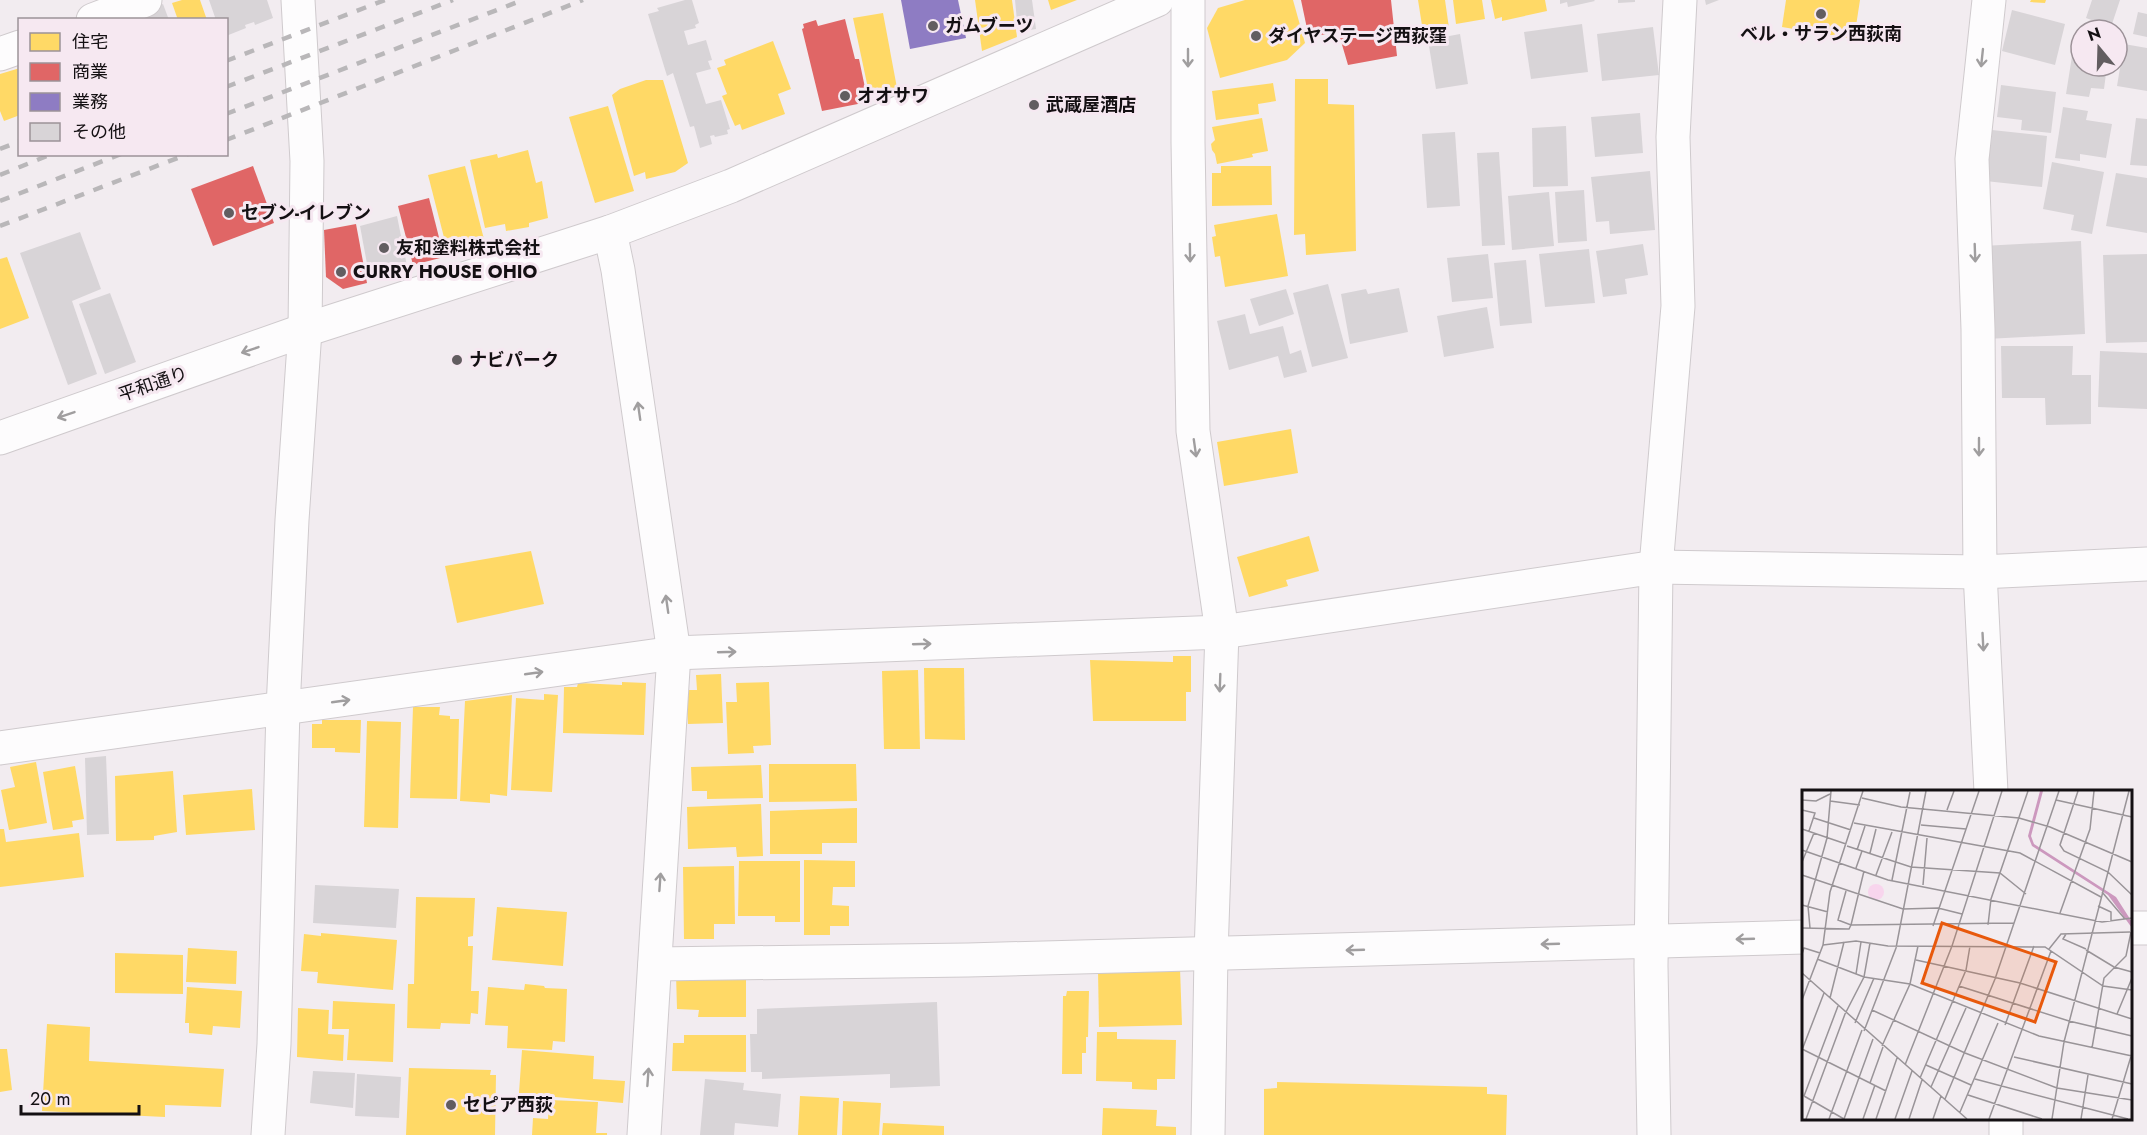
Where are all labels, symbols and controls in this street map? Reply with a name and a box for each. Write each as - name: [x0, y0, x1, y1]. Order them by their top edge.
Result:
- marker: ベル・サラン西荻南: [1814, 7, 1828, 21]
- place label: ガムブーツ: [945, 13, 1034, 39]
- legend: [18, 18, 228, 156]
- north arrow: [2069, 18, 2129, 78]
- marker: ガムブーツ: [926, 19, 940, 33]
- place label: ベル・サラン西荻南: [1740, 21, 1902, 47]
- text: N: [2085, 21, 2104, 47]
- place label: ダイヤステージ西荻窪: [1268, 23, 1447, 49]
- text: 住宅: [72, 29, 108, 55]
- marker: ダイヤステージ西荻窪: [1249, 29, 1263, 43]
- one-way arrow: [1182, 48, 1194, 68]
- one-way arrow: [1977, 48, 1988, 68]
- text: 商業: [72, 59, 108, 85]
- place label: オオサワ: [857, 83, 929, 109]
- text: 業務: [72, 89, 108, 115]
- marker: オオサワ: [838, 89, 852, 103]
- place label: 武蔵屋酒店: [1046, 92, 1136, 118]
- marker: 武蔵屋酒店: [1027, 98, 1041, 112]
- text: その他: [72, 119, 126, 145]
- place label: セブン-イレブン: [241, 200, 371, 226]
- marker: セブン-イレブン: [222, 206, 236, 220]
- place label: 友和塗料株式会社: [396, 235, 540, 261]
- marker: 友和塗料株式会社: [377, 241, 391, 255]
- one-way arrow: [1969, 242, 1981, 262]
- one-way arrow: [1184, 243, 1195, 263]
- place label: CURRY HOUSE OHIO: [353, 259, 538, 285]
- marker: CURRY HOUSE OHIO: [334, 265, 348, 279]
- one-way arrow: [241, 345, 260, 356]
- place label: ナビパーク: [469, 347, 559, 373]
- marker: ナビパーク: [450, 353, 464, 367]
- street label: 平和通り: [115, 360, 191, 408]
- one-way arrow: [633, 402, 644, 421]
- one-way arrow: [57, 410, 76, 421]
- one-way arrow: [1973, 437, 1984, 457]
- one-way arrow: [1190, 438, 1201, 458]
- one-way arrow: [662, 595, 673, 614]
- one-way arrow: [1978, 632, 1989, 652]
- one-way arrow: [912, 639, 932, 650]
- one-way arrow: [717, 646, 737, 657]
- one-way arrow: [524, 668, 543, 679]
- one-way arrow: [1215, 673, 1226, 693]
- one-way arrow: [330, 696, 350, 707]
- inset map: [1802, 790, 2132, 1120]
- one-way arrow: [655, 873, 666, 892]
- one-way arrow: [1736, 933, 1756, 945]
- one-way arrow: [1541, 939, 1561, 950]
- one-way arrow: [1346, 944, 1366, 956]
- one-way arrow: [643, 1067, 654, 1087]
- scale bar: [21, 1078, 140, 1116]
- text: 20 m: [30, 1086, 70, 1112]
- place label: セピア西荻: [463, 1092, 553, 1118]
- marker: セピア西荻: [444, 1098, 458, 1112]

